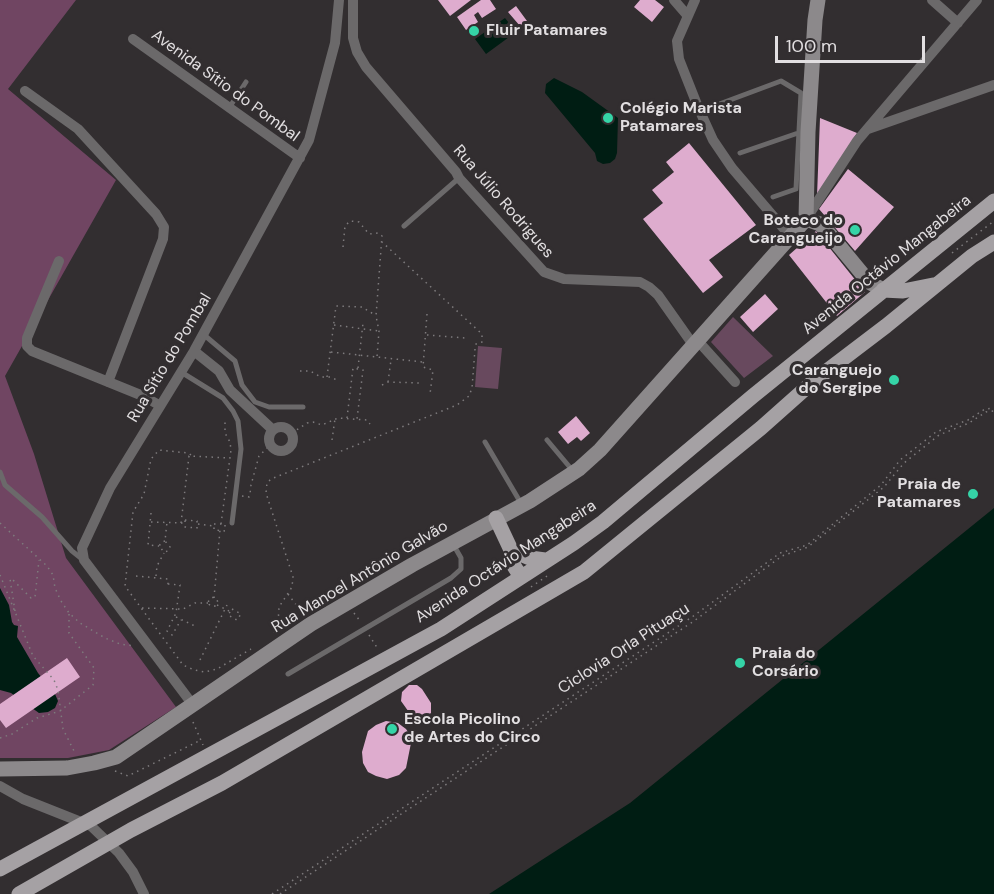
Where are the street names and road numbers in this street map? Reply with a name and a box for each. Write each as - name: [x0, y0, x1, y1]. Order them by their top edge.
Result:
- street label: Avenida Sítio do Pombal: [147, 26, 303, 146]
- street label: Rua Júlio Rodrigues: [449, 142, 557, 262]
- street label: Avenida Octávio Mangabeira: [799, 191, 975, 339]
- street label: Rua Sítio do Pombal: [124, 290, 216, 426]
- street label: Avenida Octávio Mangabeira: [412, 496, 600, 628]
- street label: Rua Manoel Antônio Galvão: [268, 517, 452, 637]
- street label: Ciclovia Orla Pituaçu: [555, 599, 693, 699]

